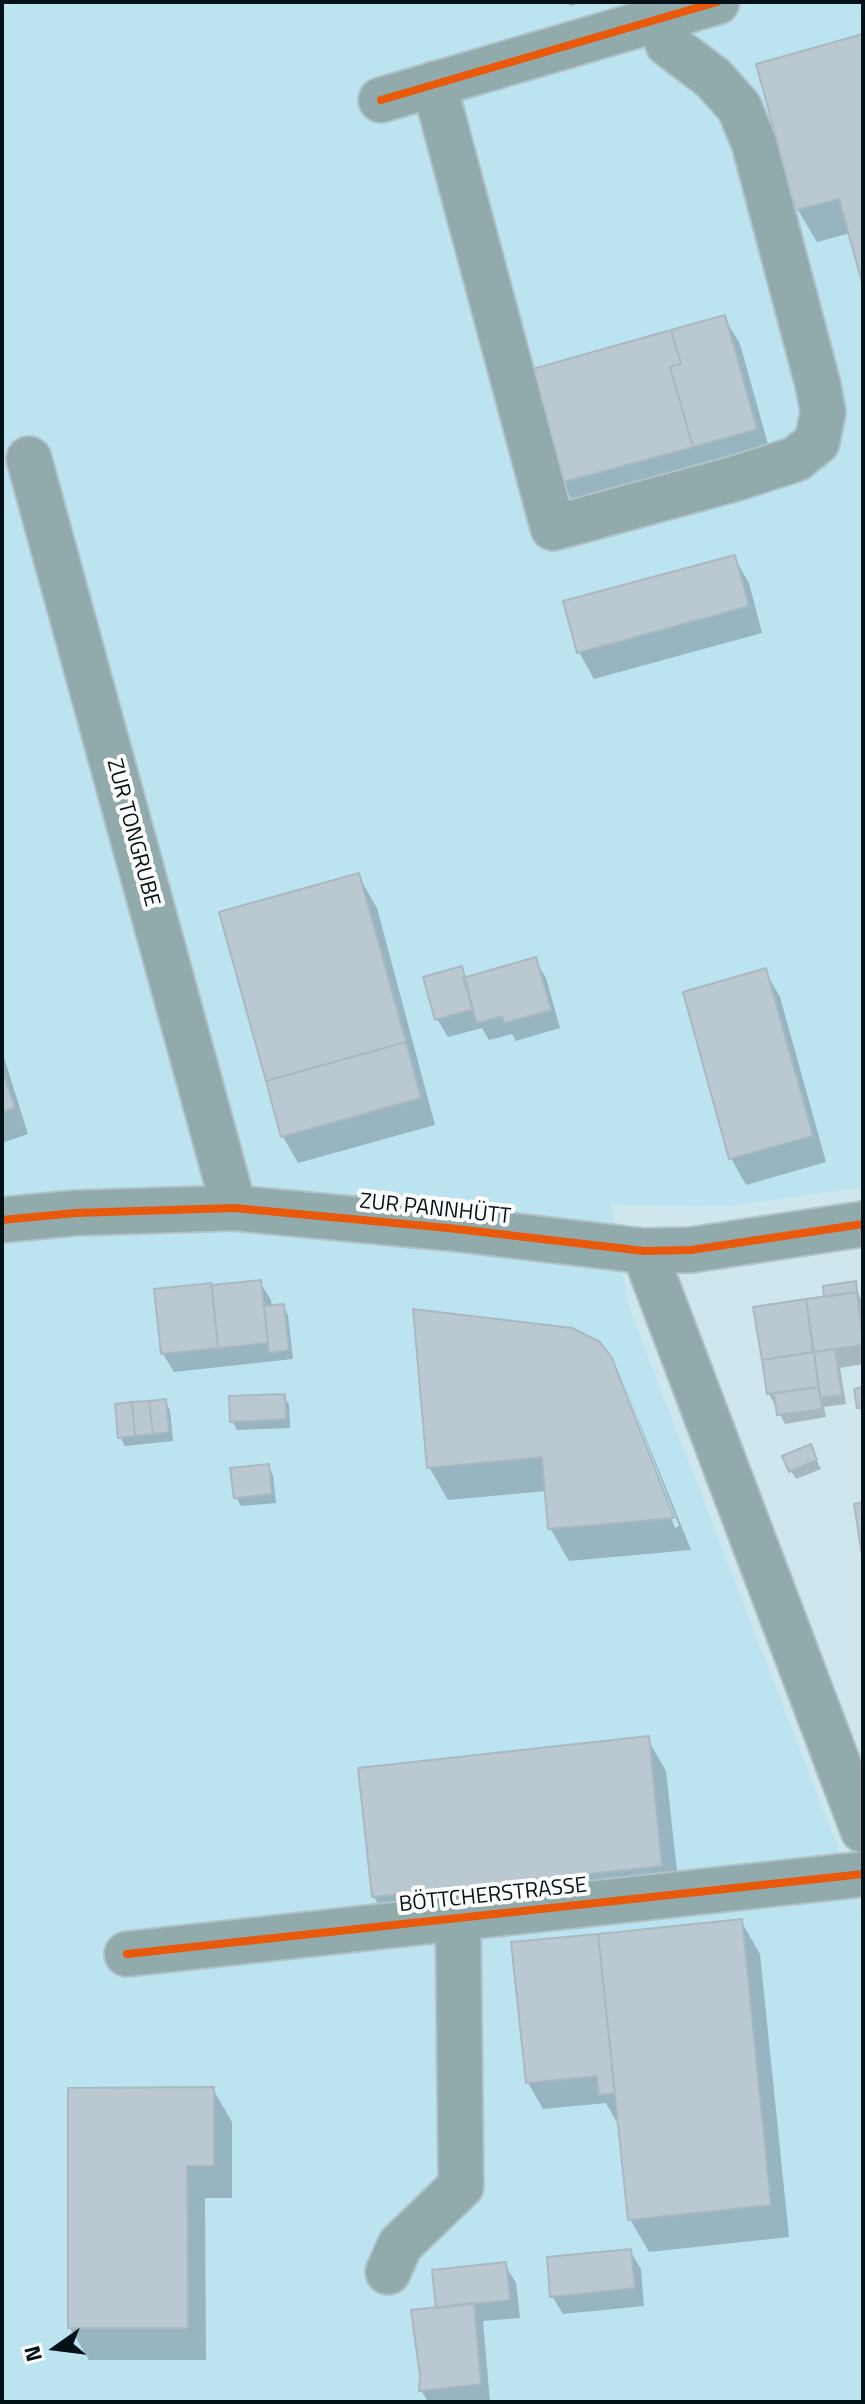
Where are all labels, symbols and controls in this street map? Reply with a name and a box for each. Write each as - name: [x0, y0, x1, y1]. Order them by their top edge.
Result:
- street label: ZUR TONGRUBE: [100, 756, 164, 910]
- street label: ZUR PANNHÜTT: [358, 1189, 512, 1231]
- street label: BÖTTCHERSTRASSE: [398, 1873, 588, 1919]
- north arrow: [16, 2308, 96, 2388]
- text: N: [14, 2342, 51, 2365]

